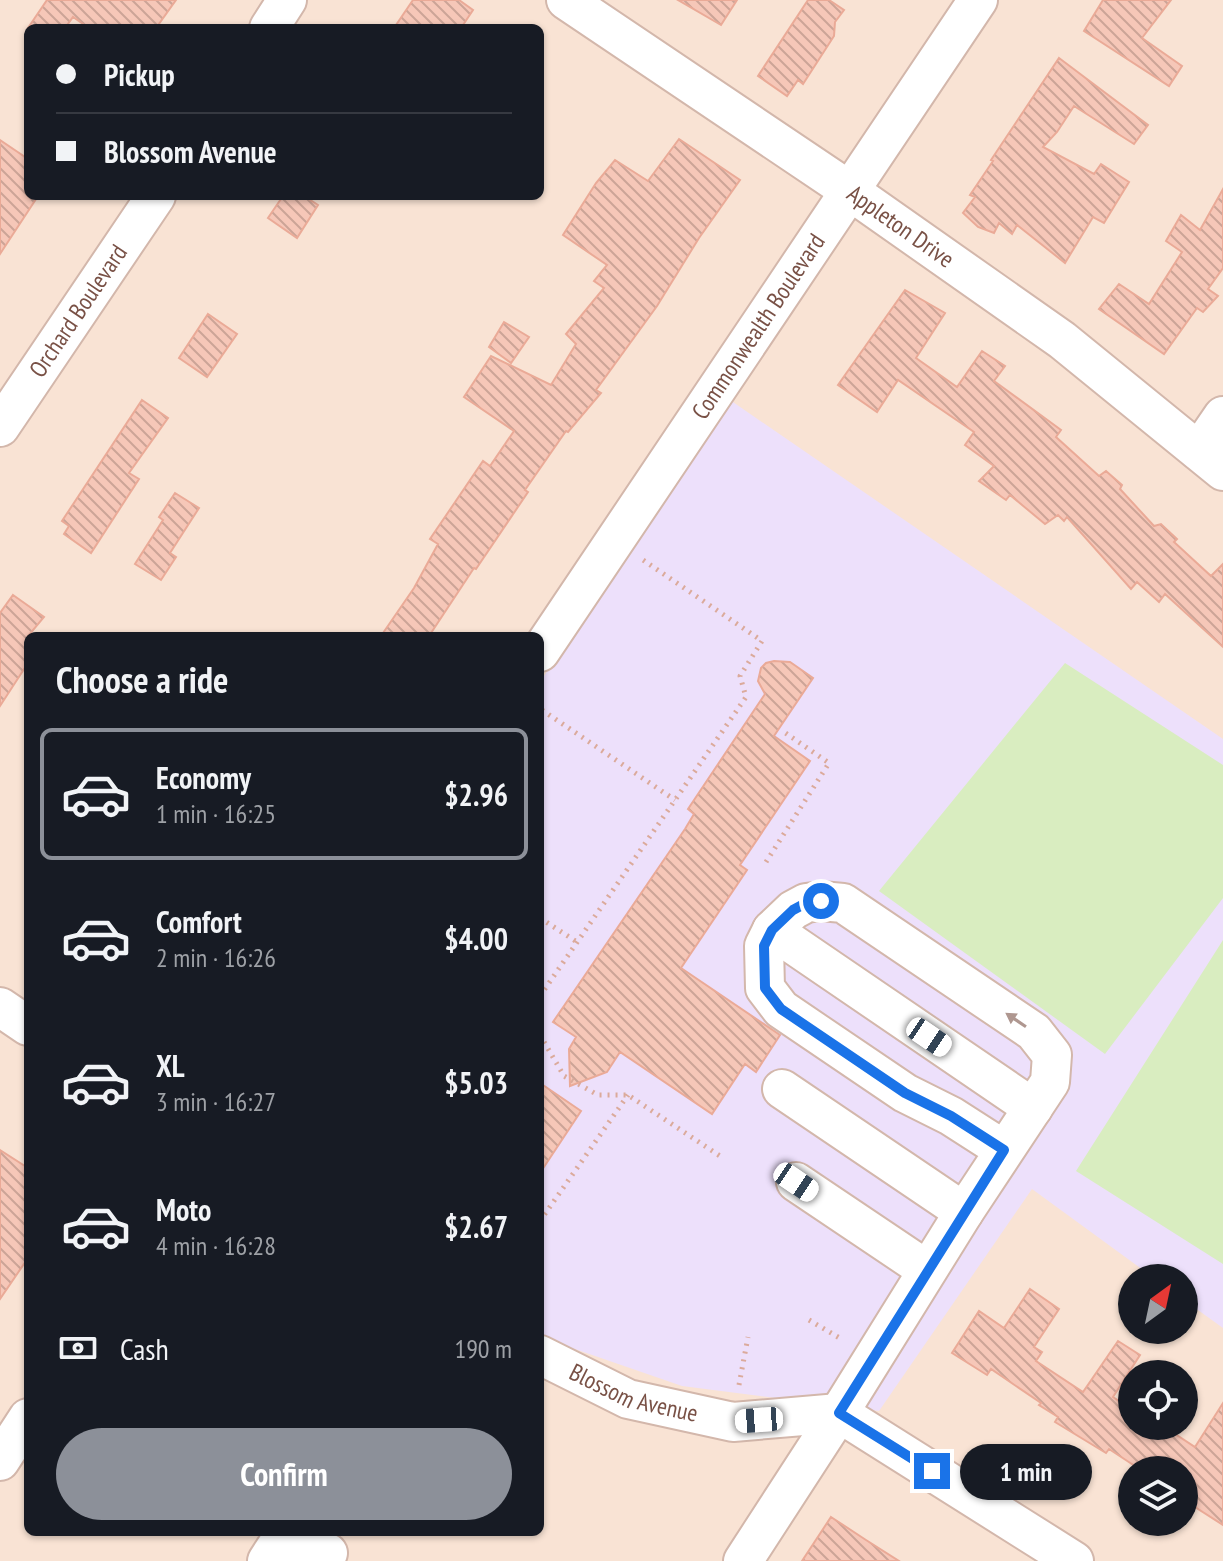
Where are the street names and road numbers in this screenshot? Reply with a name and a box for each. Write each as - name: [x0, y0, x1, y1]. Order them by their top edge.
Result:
- street label: Appleton Drive: [841, 178, 960, 274]
- street label: Commonwealth Boulevard: [685, 227, 832, 425]
- street label: Orchard Boulevard: [22, 238, 134, 383]
- street label: Blossom Avenue: [564, 1356, 701, 1429]

